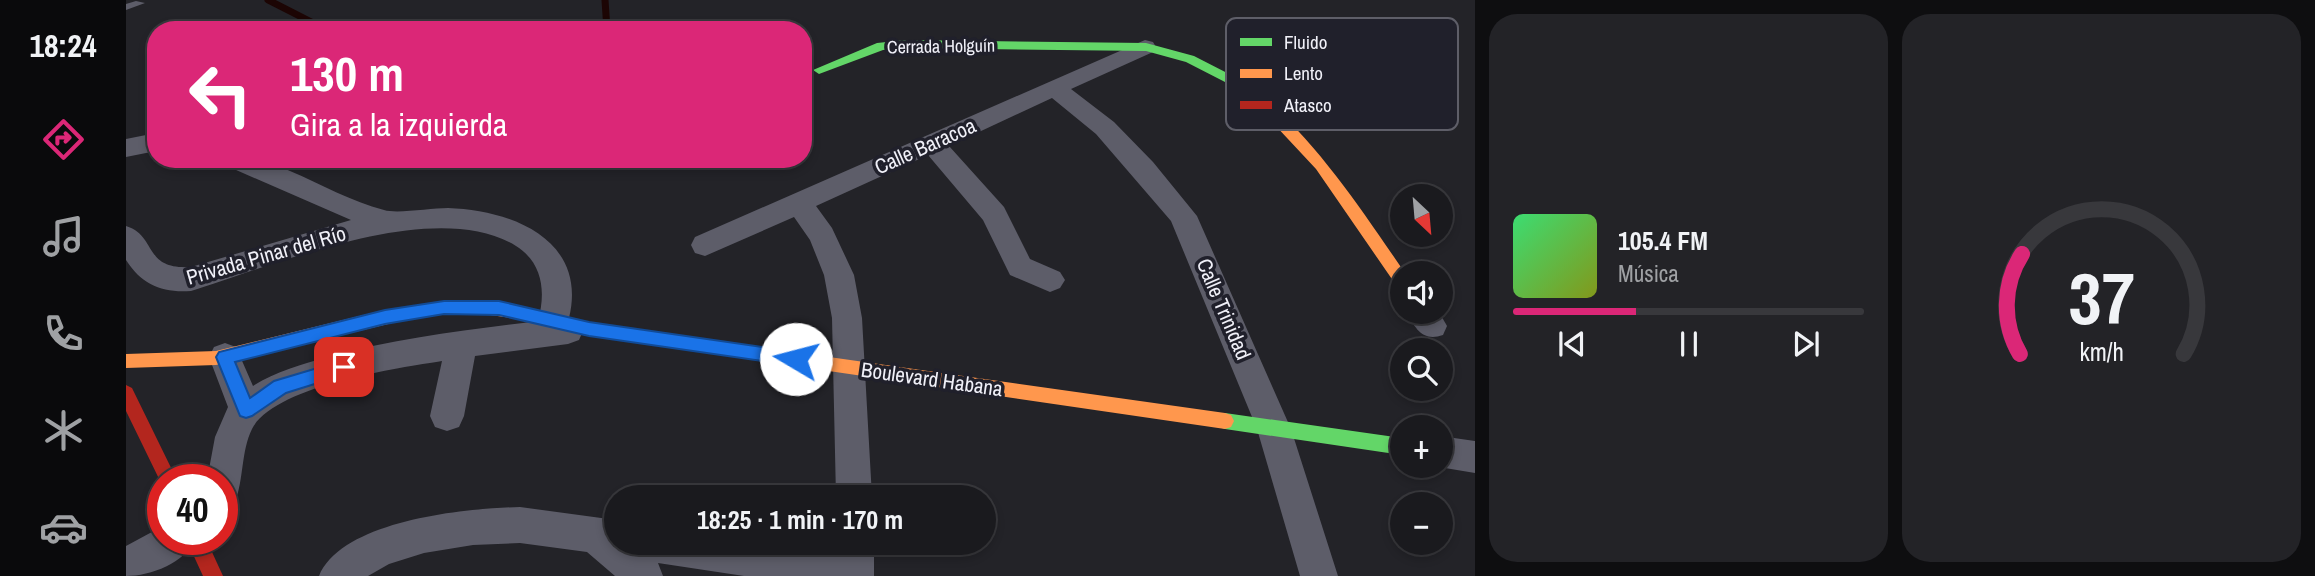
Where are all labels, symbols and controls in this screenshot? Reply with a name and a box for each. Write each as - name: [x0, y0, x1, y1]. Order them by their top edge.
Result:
- legend: [1226, 18, 1458, 130]
- text: 18:24: [29, 24, 97, 67]
- text: Fluido: [1284, 29, 1327, 55]
- street label: Cerrada Holguín: [887, 33, 995, 59]
- text: 130 m: [290, 40, 404, 106]
- icon: left: [175, 49, 266, 140]
- text: Lento: [1284, 60, 1323, 86]
- text: Atasco: [1283, 92, 1332, 118]
- text: Gira a la izquierda: [290, 103, 507, 146]
- street label: Calle Baracoa: [870, 111, 981, 181]
- icon: directions: [39, 115, 88, 164]
- north arrow: [1390, 184, 1452, 247]
- map controls: [1390, 184, 1453, 555]
- icon: music: [39, 212, 88, 261]
- street label: Privada Pinar del Río: [183, 218, 349, 292]
- text: 105.4 FM: [1618, 223, 1708, 258]
- text: 37: [2068, 249, 2135, 347]
- street label: Calle Trinidad: [1190, 254, 1258, 364]
- text: Música: [1618, 258, 1679, 289]
- button: sound: [1390, 261, 1453, 324]
- icon: phone: [39, 309, 88, 358]
- position arrow: [759, 322, 833, 396]
- icon: previous: [1553, 325, 1591, 363]
- icon: pause: [1670, 325, 1708, 363]
- icon: next: [1787, 325, 1825, 363]
- text: km/h: [2079, 335, 2124, 369]
- pin: [314, 337, 374, 397]
- button: search: [1390, 338, 1453, 401]
- icon: arrive: [325, 348, 363, 386]
- street label: Boulevard Habana: [859, 355, 1005, 403]
- icon: climate: [39, 406, 88, 455]
- button: +: [1390, 415, 1453, 478]
- speed limit sign: 40: [147, 464, 238, 555]
- button: −: [1390, 492, 1453, 555]
- text: 18:25 · 1 min · 170 m: [697, 502, 903, 537]
- icon: car: [39, 503, 88, 552]

